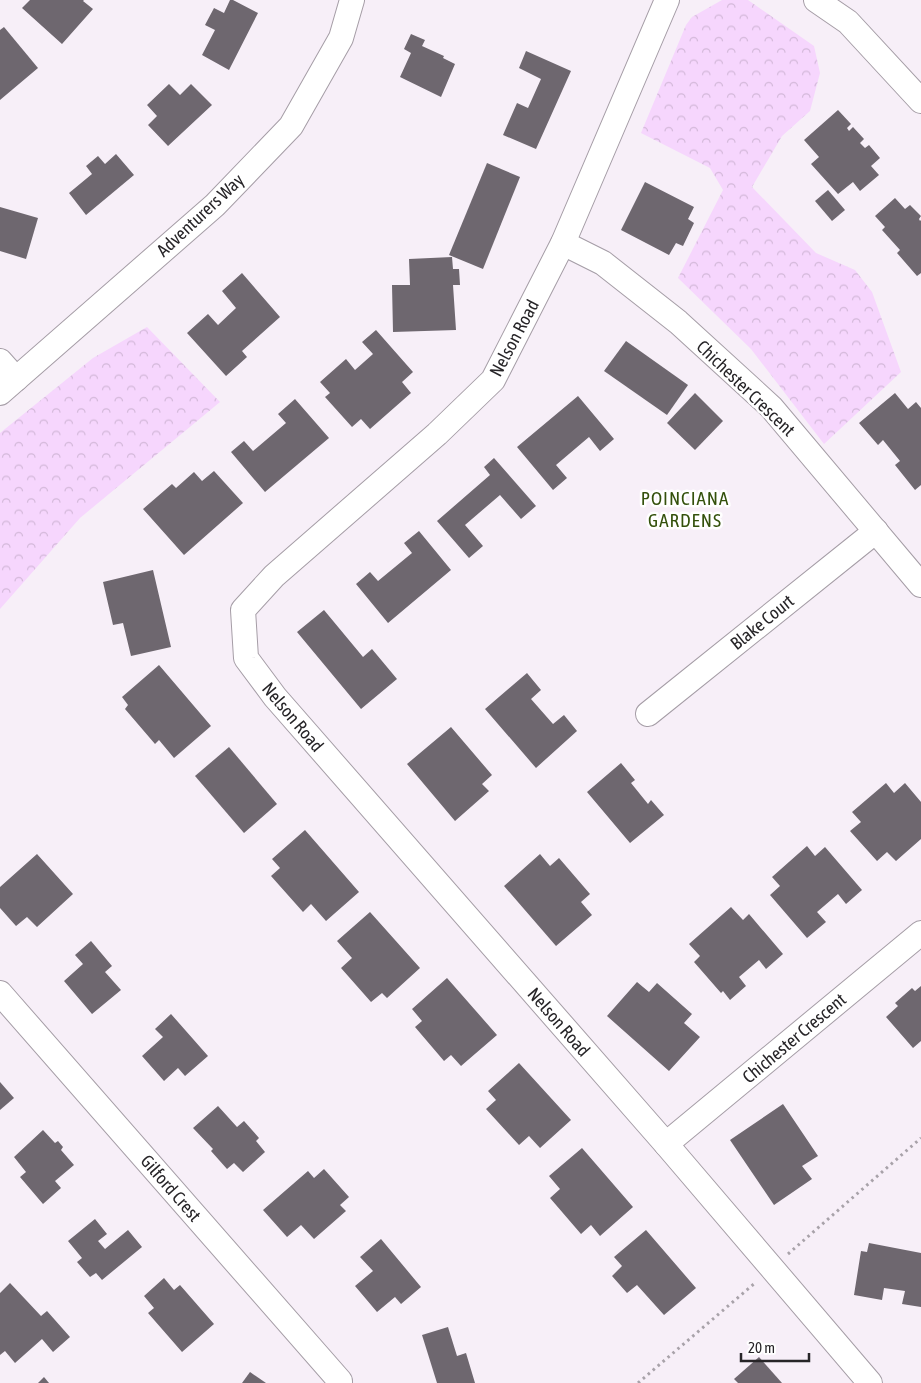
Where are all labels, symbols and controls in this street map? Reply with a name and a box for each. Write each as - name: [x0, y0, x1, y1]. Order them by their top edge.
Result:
- street label: Adventurers Way: [152, 169, 248, 261]
- street label: Nelson Road: [485, 296, 543, 380]
- street label: Chichester Crescent: [692, 336, 800, 440]
- district label: POINCIANA GARDENS: [641, 487, 729, 531]
- street label: Blake Court: [726, 590, 798, 654]
- street label: Nelson Road: [258, 678, 328, 756]
- street label: Nelson Road: [524, 983, 594, 1061]
- street label: Chichester Crescent: [738, 989, 850, 1087]
- street label: Gilford Crest: [136, 1150, 206, 1226]
- scale bar: [741, 1330, 808, 1362]
- text: 20 m: [748, 1339, 775, 1356]

